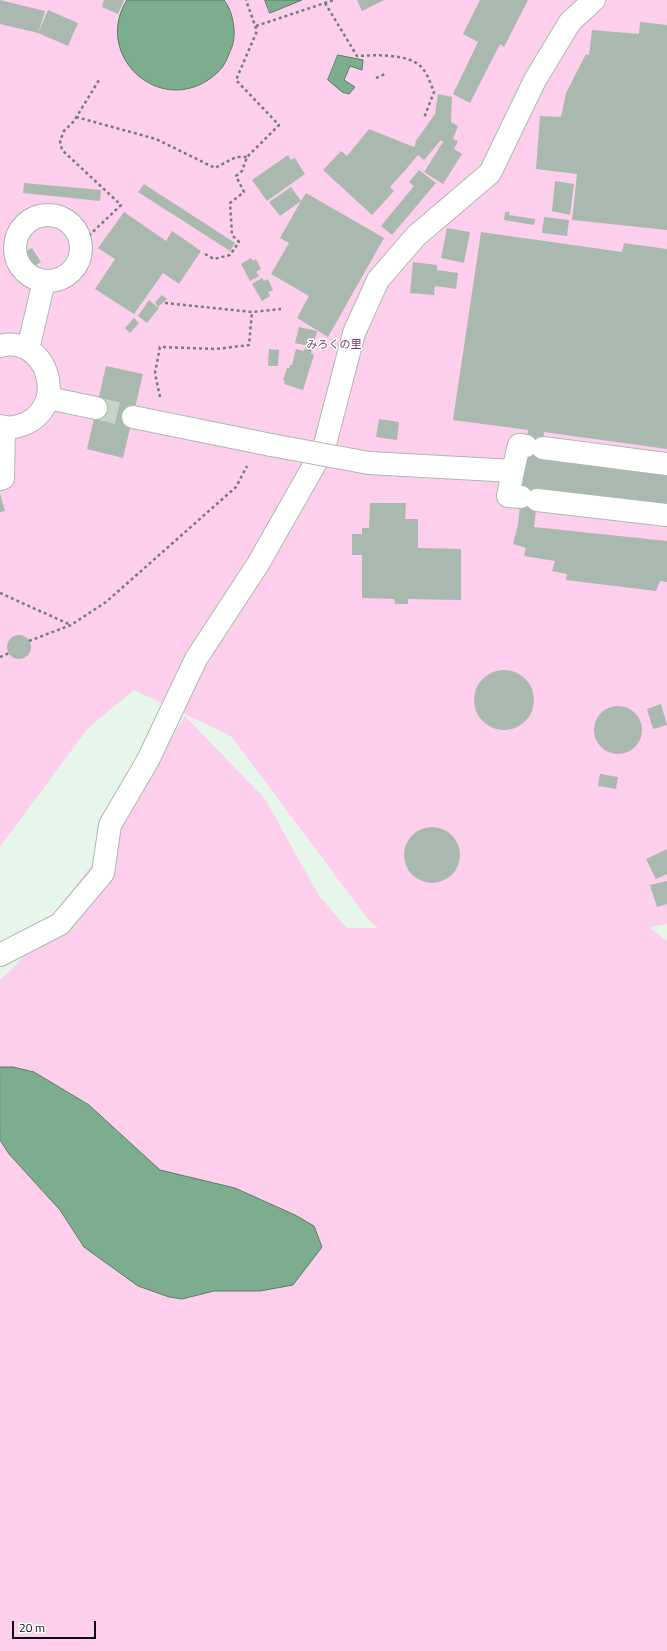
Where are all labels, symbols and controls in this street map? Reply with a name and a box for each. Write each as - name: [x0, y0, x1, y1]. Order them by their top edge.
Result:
- park label: みろくの里: [307, 338, 361, 352]
- scale bar: [14, 1613, 98, 1639]
- text: 20 m: [19, 1618, 45, 1637]

